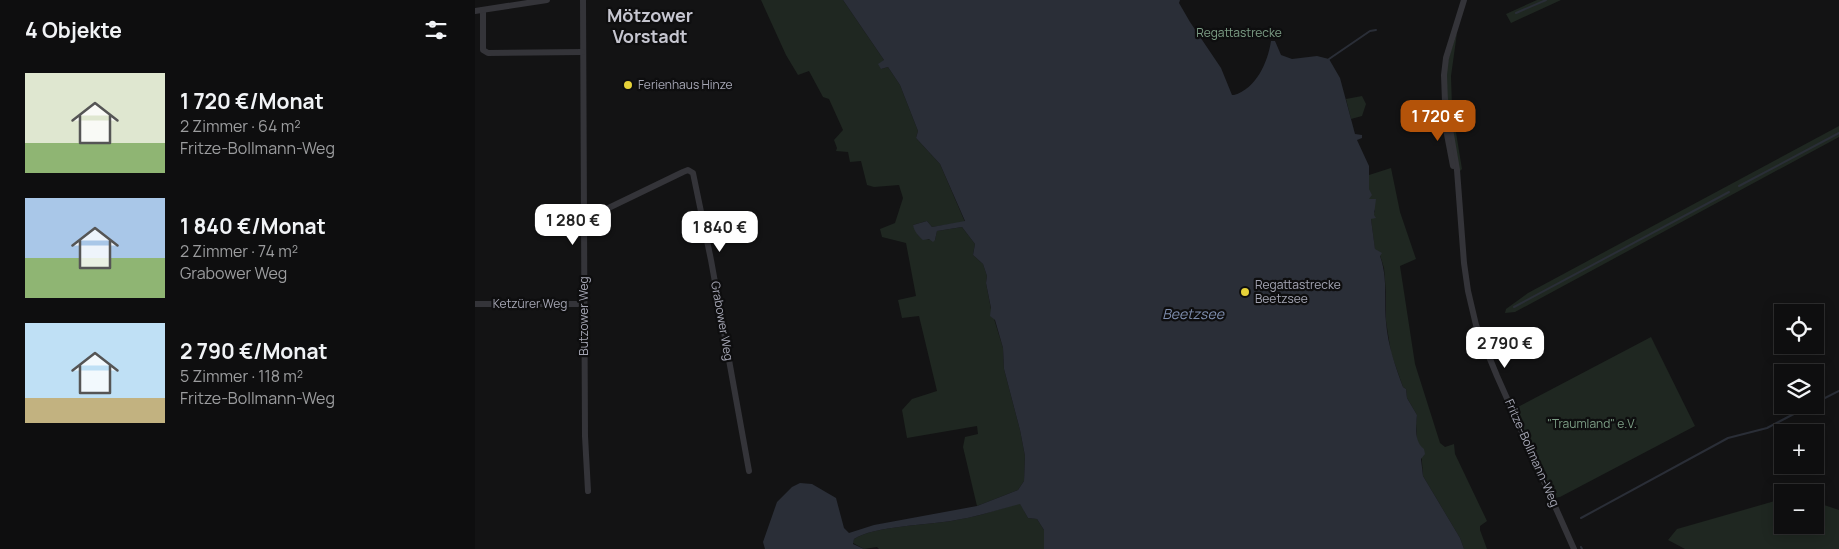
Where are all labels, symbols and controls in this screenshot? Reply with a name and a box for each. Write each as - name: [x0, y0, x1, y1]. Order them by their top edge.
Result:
- district label: Mötzower Vorstadt: [607, 3, 693, 48]
- text: 4 Objekte: [25, 16, 122, 44]
- icon: filters: [422, 16, 450, 44]
- park label: Regattastrecke: [1196, 24, 1282, 41]
- place label: Ferienhaus Hinze: [638, 76, 733, 93]
- marker: Ferienhaus Hinze: [622, 79, 634, 91]
- text: 1 720 €/Monat: [180, 87, 324, 115]
- icon: home: [65, 93, 125, 153]
- pin: 1 720 €: [1392, 100, 1484, 142]
- text: 1 720 €: [1412, 105, 1464, 127]
- text: 2 Zimmer · 64 m²: [180, 115, 301, 137]
- text: Fritze-Bollmann-Weg: [180, 137, 335, 159]
- pin: 1 280 €: [527, 204, 619, 246]
- text: 1 280 €: [546, 209, 600, 231]
- pin: 1 840 €: [674, 210, 766, 253]
- text: 1 840 €/Monat: [180, 212, 326, 240]
- text: 1 840 €: [693, 216, 747, 238]
- icon: home: [65, 218, 125, 278]
- text: 2 Zimmer · 74 m²: [180, 240, 298, 262]
- text: Grabower Weg: [180, 262, 287, 284]
- street label: Butzower Weg: [575, 276, 592, 356]
- place label: Regattastrecke Beetzsee: [1255, 276, 1341, 307]
- street label: Grabower Weg: [707, 280, 738, 362]
- marker: Regattastrecke Beetzsee: [1239, 286, 1251, 298]
- street label: Ketzürer Weg: [493, 295, 567, 312]
- water label: Beetzsee: [1162, 304, 1225, 323]
- map controls: [1774, 304, 1824, 534]
- button: locate: [1774, 304, 1824, 354]
- pin: 2 790 €: [1459, 326, 1551, 369]
- text: 2 790 €: [1477, 332, 1533, 354]
- text: 2 790 €/Monat: [180, 337, 328, 365]
- icon: home: [65, 343, 125, 403]
- button: layers: [1774, 364, 1824, 414]
- text: 5 Zimmer · 118 m²: [180, 365, 303, 387]
- text: Fritze-Bollmann-Weg: [180, 387, 335, 409]
- street label: Fritze-Bollmann-Weg: [1501, 396, 1564, 509]
- park label: "Traumland" e.V.: [1547, 415, 1637, 432]
- button: +: [1774, 424, 1824, 474]
- button: −: [1774, 484, 1824, 534]

